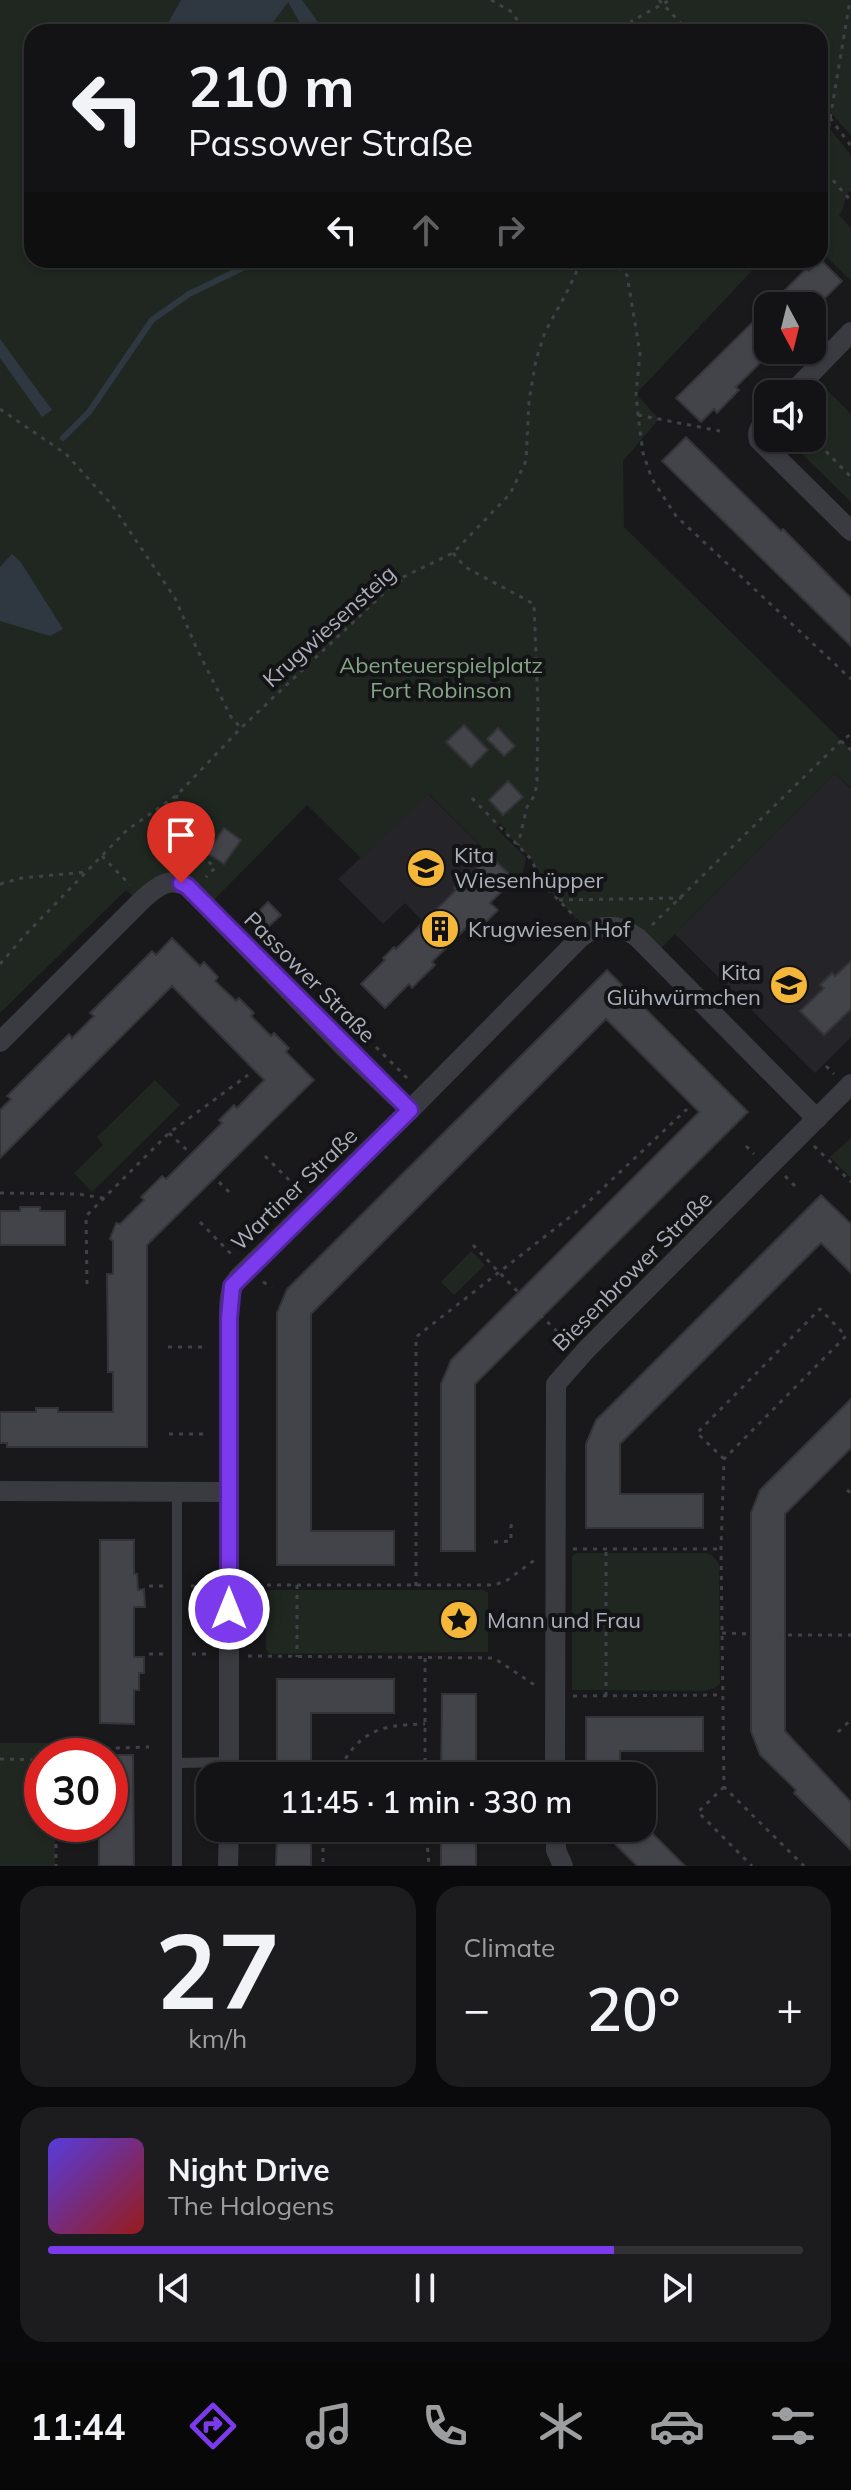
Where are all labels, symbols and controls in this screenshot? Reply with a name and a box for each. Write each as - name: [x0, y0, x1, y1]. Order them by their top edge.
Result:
- text: 210 m: [188, 51, 355, 121]
- icon: left: [56, 56, 160, 160]
- text: Passower Straße: [188, 120, 473, 165]
- icon: left: [320, 208, 364, 252]
- icon: ahead: [404, 208, 448, 252]
- icon: right: [488, 208, 532, 252]
- north arrow: [754, 292, 826, 364]
- map controls: [754, 292, 826, 452]
- button: sound: [754, 380, 826, 452]
- street label: Krugwiesensteig: [257, 559, 401, 693]
- park label: Abenteuerspielplatz Fort Robinson: [339, 651, 543, 704]
- pin: [147, 801, 215, 883]
- icon: arrive: [159, 813, 203, 857]
- place label: Kita Wiesenhüpper: [454, 841, 603, 894]
- school or university icon: Kita Wiesenhüpper: [405, 847, 447, 889]
- street label: Passower Straße: [238, 905, 382, 1049]
- building icon: Krugwiesen Hof: [419, 908, 461, 950]
- place label: Krugwiesen Hof: [468, 915, 631, 943]
- place label: Kita Glühwürmchen: [606, 958, 761, 1011]
- school or university icon: Kita Glühwürmchen: [768, 964, 810, 1006]
- street label: Wartiner Straße: [225, 1122, 363, 1256]
- street label: Biesenbrower Straße: [546, 1185, 718, 1357]
- position arrow: [187, 1567, 271, 1651]
- place icon: Mann und Frau: [438, 1599, 480, 1641]
- place label: Mann und Frau: [487, 1606, 641, 1634]
- speed limit sign: 30: [24, 1738, 128, 1842]
- text: 11:45 · 1 min · 330 m: [280, 1783, 572, 1821]
- text: 27: [155, 1904, 280, 2035]
- text: Climate: [464, 1931, 555, 1964]
- text: 20°: [586, 1971, 681, 2046]
- text: −: [464, 1981, 490, 2036]
- text: +: [777, 1981, 803, 2036]
- text: km/h: [188, 2022, 247, 2055]
- text: Night Drive: [168, 2151, 330, 2189]
- text: The Halogens: [168, 2189, 334, 2222]
- icon: previous: [152, 2266, 196, 2310]
- icon: pause: [403, 2266, 447, 2310]
- icon: next: [655, 2266, 699, 2310]
- icon: directions: [185, 2398, 241, 2454]
- icon: music: [301, 2398, 357, 2454]
- icon: phone: [417, 2398, 473, 2454]
- icon: climate: [533, 2398, 589, 2454]
- icon: car: [649, 2398, 705, 2454]
- icon: filters: [765, 2398, 821, 2454]
- text: 11:44: [30, 2404, 125, 2449]

